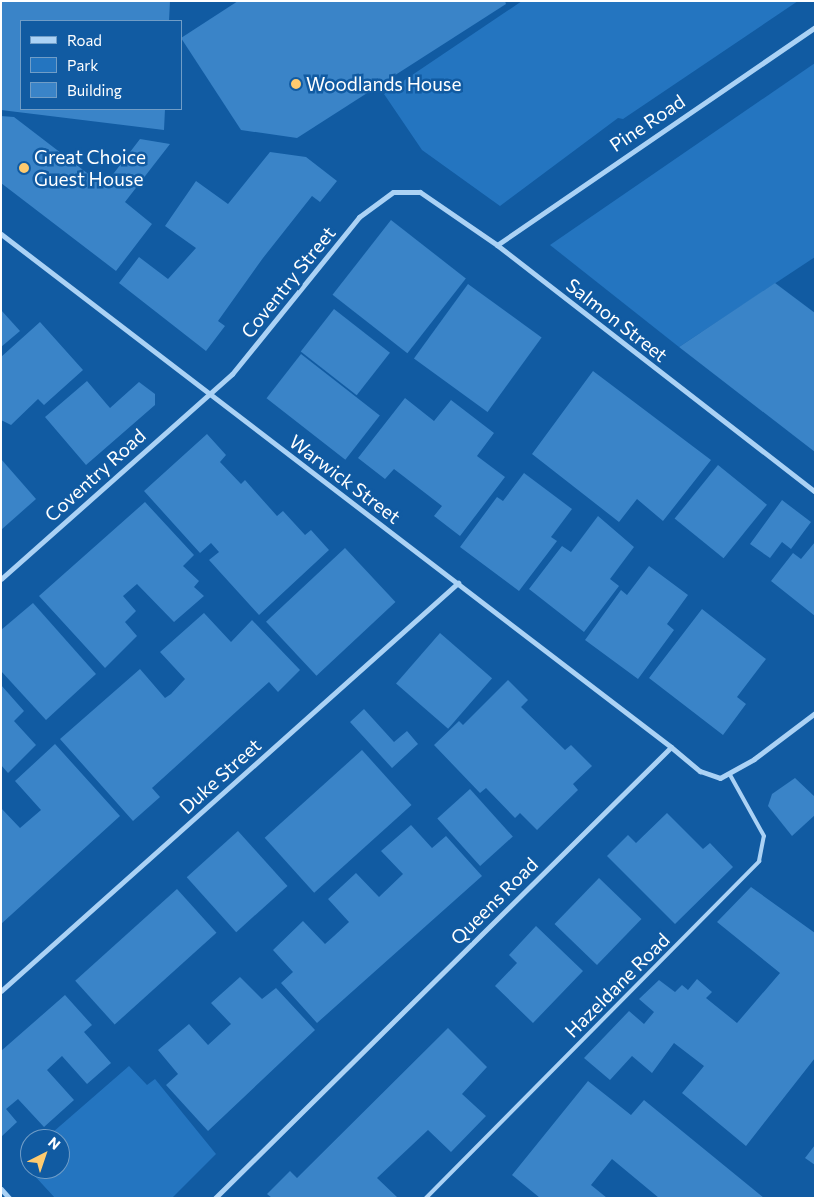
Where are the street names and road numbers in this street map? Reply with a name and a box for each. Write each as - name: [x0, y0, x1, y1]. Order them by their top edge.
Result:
- street label: Pine Road: [605, 90, 689, 156]
- street label: Coventry Street: [236, 222, 340, 342]
- street label: Salmon Street: [562, 273, 672, 367]
- street label: Coventry Road: [40, 424, 150, 526]
- street label: Warwick Street: [285, 430, 405, 528]
- street label: Duke Street: [175, 733, 265, 819]
- street label: Queens Road: [446, 853, 542, 949]
- street label: Hazeldane Road: [560, 928, 674, 1042]

